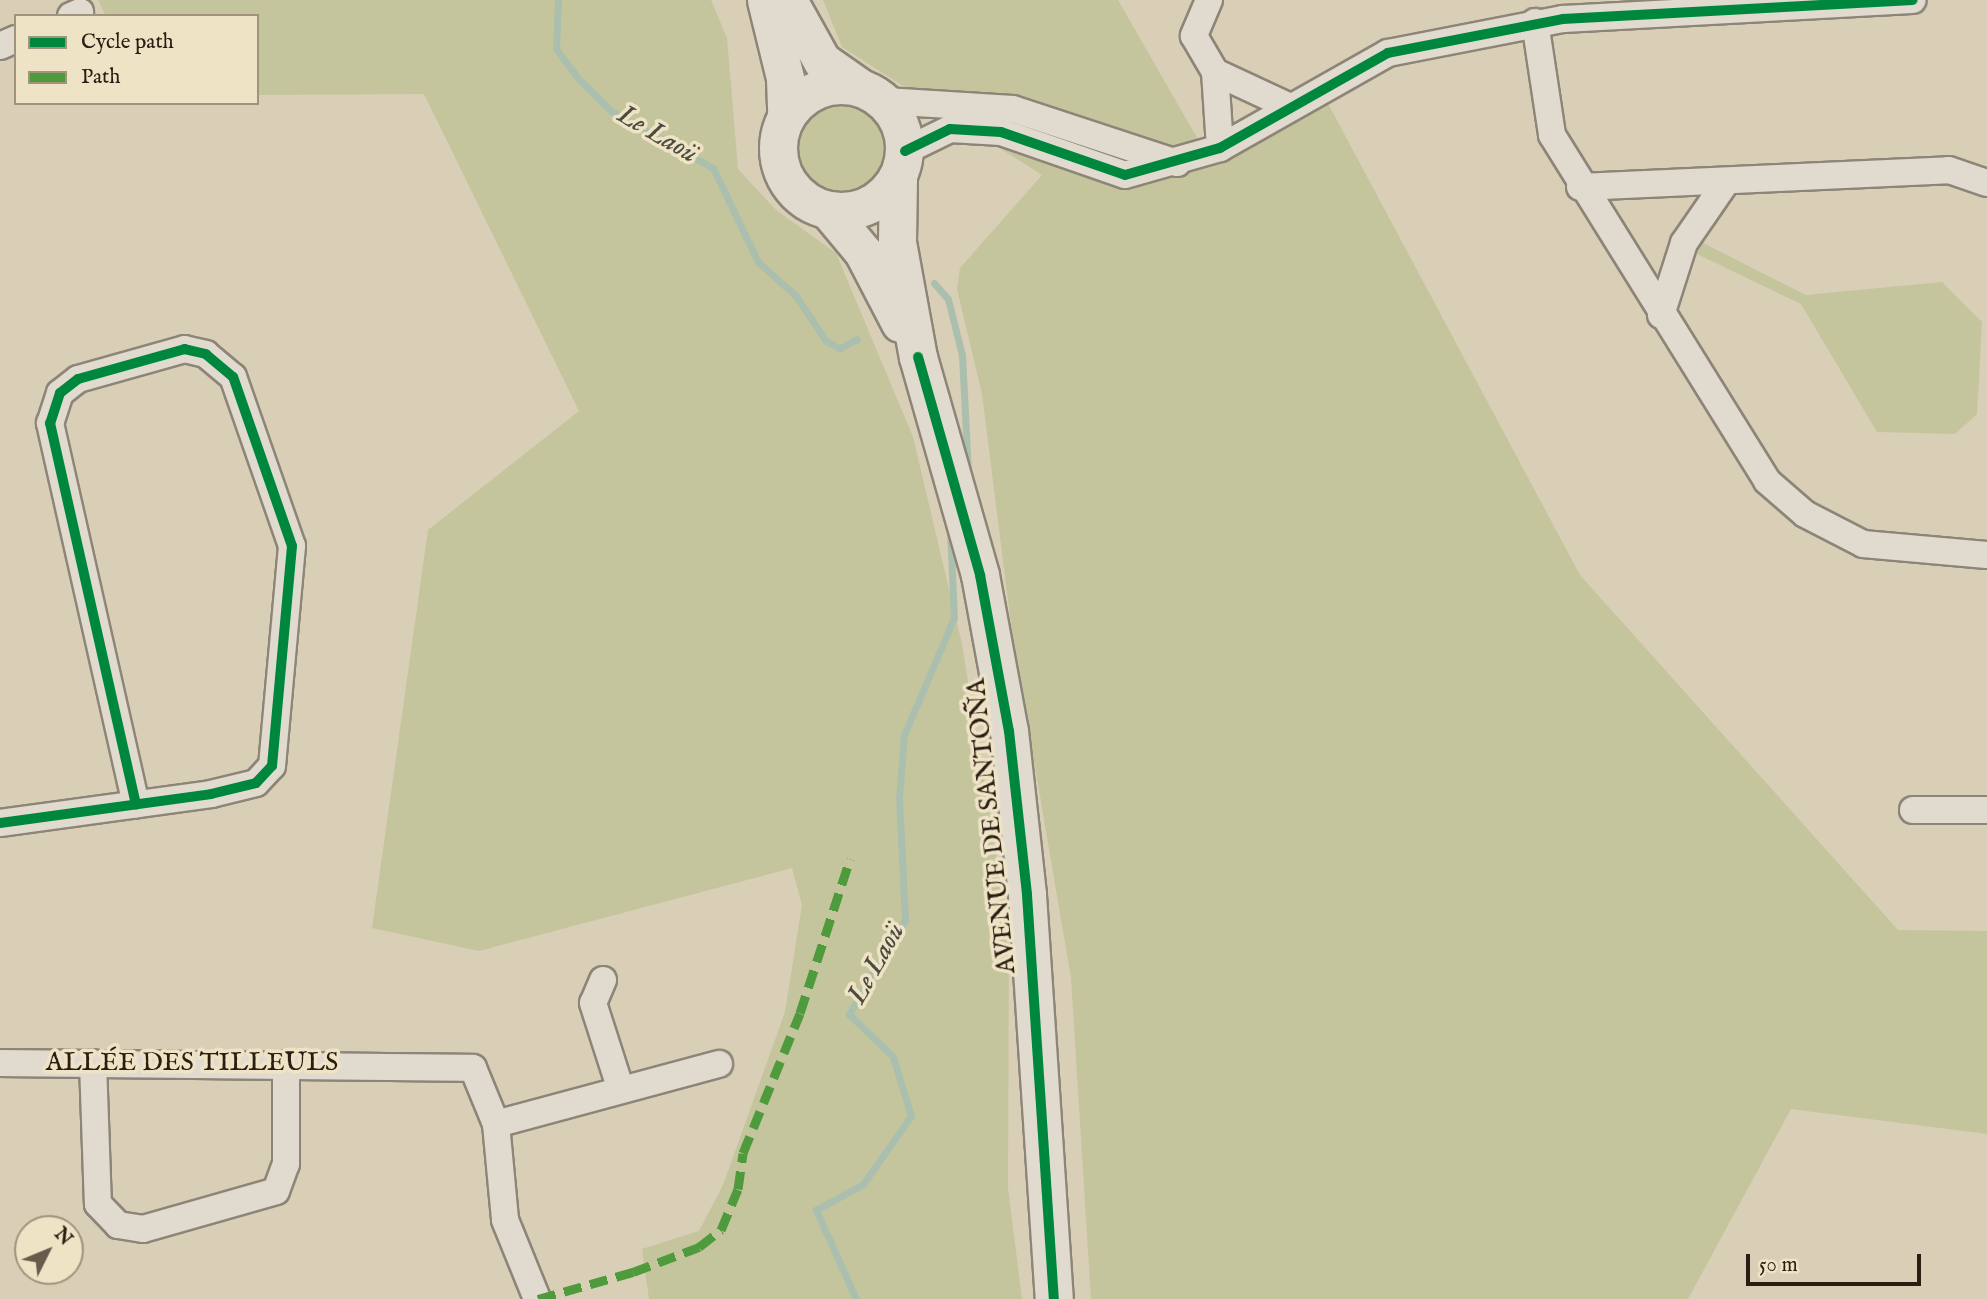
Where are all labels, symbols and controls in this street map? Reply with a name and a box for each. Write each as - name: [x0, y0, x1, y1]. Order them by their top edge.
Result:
- legend: [14, 14, 259, 105]
- text: Cycle path: [81, 29, 174, 56]
- text: Path: [81, 64, 120, 91]
- water label: Le Laoü: [611, 99, 703, 171]
- street label: AVENUE DE SANTOÑA: [961, 677, 1023, 975]
- water label: Le Laoü: [841, 918, 913, 1010]
- street label: ALLÉE DES TILLEULS: [46, 1047, 338, 1079]
- north arrow: [14, 1215, 84, 1285]
- text: N: [49, 1223, 77, 1251]
- scale bar: [1749, 1240, 1924, 1284]
- text: 50 m: [1759, 1252, 1798, 1279]

